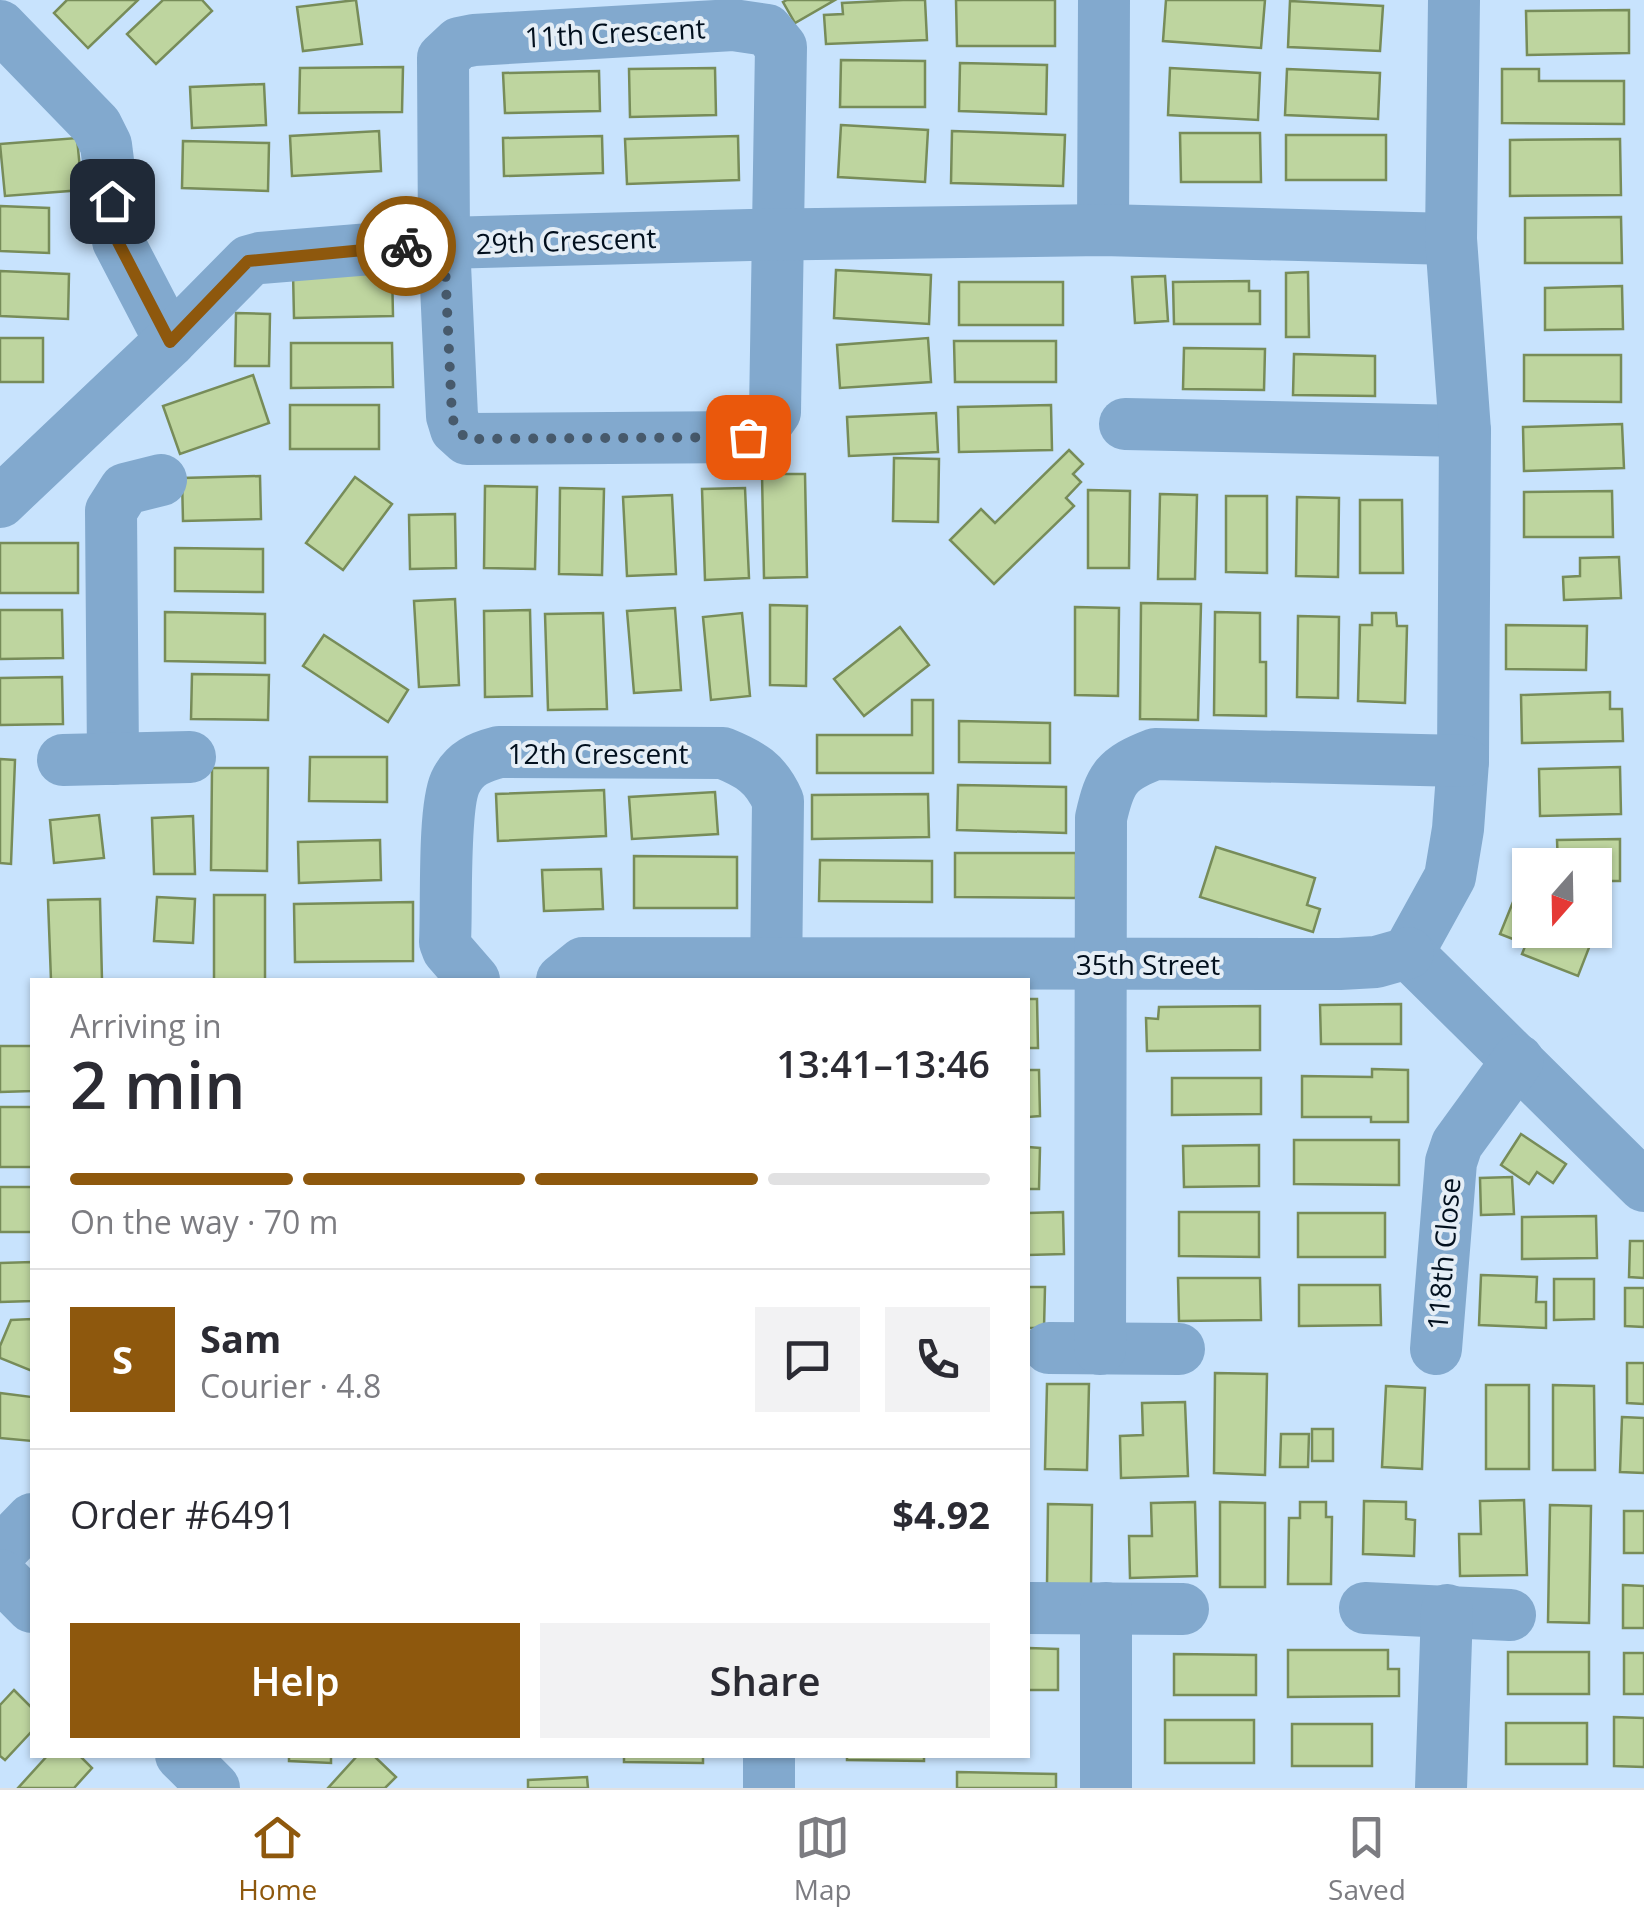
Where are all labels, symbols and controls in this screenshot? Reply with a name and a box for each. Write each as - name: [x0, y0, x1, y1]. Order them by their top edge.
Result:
- street label: 11th Crescent: [524, 8, 706, 56]
- pin: [70, 159, 155, 244]
- icon: home: [85, 174, 140, 229]
- courier: [356, 196, 456, 296]
- street label: 29th Crescent: [475, 218, 657, 262]
- icon: bike: [379, 219, 434, 274]
- pin: [706, 395, 791, 480]
- icon: bag: [721, 410, 776, 465]
- street label: 12th Crescent: [508, 734, 688, 772]
- north arrow: [1512, 848, 1612, 948]
- map controls: [1512, 848, 1612, 948]
- street label: 35th Street: [1076, 945, 1220, 983]
- text: Arriving in: [70, 1004, 222, 1047]
- text: 13:41–13:46: [776, 1037, 990, 1089]
- text: 2 min: [70, 1040, 245, 1128]
- street label: 118th Close: [1417, 1176, 1469, 1332]
- text: On the way · 70 m: [70, 1200, 338, 1243]
- button: chat: [755, 1307, 860, 1412]
- button: phone: [885, 1307, 990, 1412]
- text: Sam: [200, 1312, 281, 1364]
- text: S: [112, 1333, 133, 1385]
- text: Courier · 4.8: [200, 1364, 381, 1407]
- text: Order #6491: [70, 1488, 297, 1540]
- text: $4.92: [892, 1488, 990, 1540]
- button: Help: [70, 1623, 520, 1738]
- button: Share: [540, 1623, 990, 1738]
- tab: Home: [238, 1810, 317, 1908]
- tab: Map: [794, 1810, 852, 1908]
- tab: Saved: [1328, 1810, 1406, 1908]

